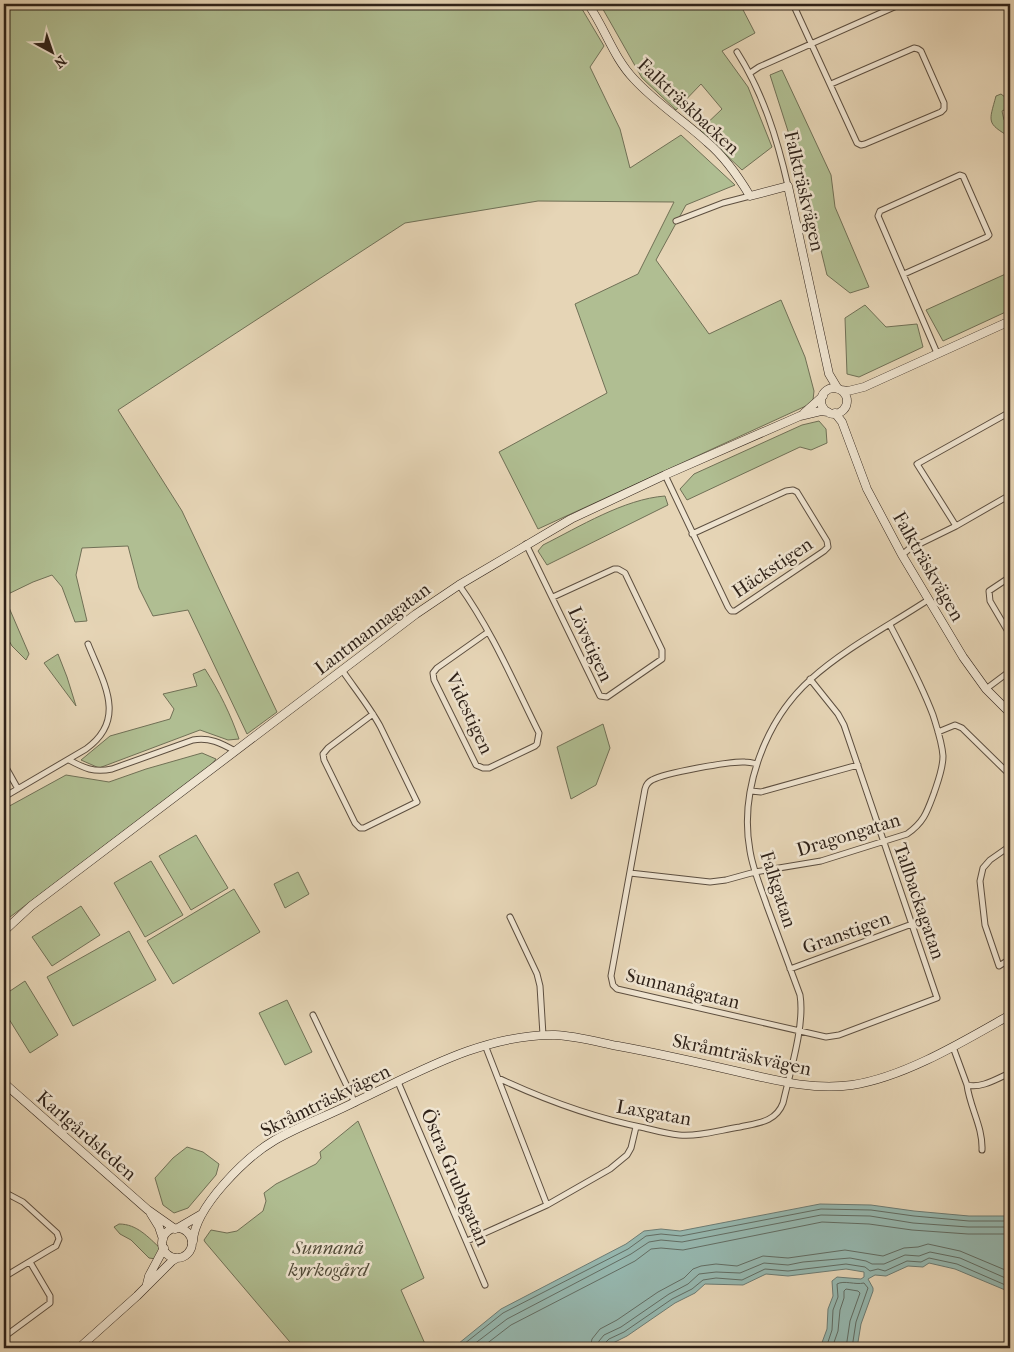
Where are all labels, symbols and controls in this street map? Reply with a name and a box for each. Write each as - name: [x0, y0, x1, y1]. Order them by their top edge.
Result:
- north arrow: [28, 28, 78, 78]
- text: N: [50, 52, 70, 72]
- street label: Falkträskbacken: [633, 54, 744, 160]
- street label: Falkträskvägen: [779, 129, 829, 254]
- street label: Falkträskvägen: [888, 508, 968, 625]
- street label: Häckstigen: [728, 533, 817, 603]
- street label: Lantmannagatan: [311, 578, 435, 679]
- street label: Lövstigen: [563, 603, 617, 685]
- street label: Videstigen: [440, 668, 498, 758]
- street label: Dragongatan: [794, 809, 903, 861]
- street label: Tallbackagatan: [889, 840, 949, 962]
- street label: Falkgatan: [755, 848, 801, 930]
- street label: Granstigen: [800, 907, 893, 959]
- street label: Sunnanågatan: [623, 964, 742, 1014]
- street label: Skråmträskvägen: [670, 1030, 813, 1080]
- street label: Skråmträskvägen: [257, 1060, 394, 1142]
- street label: Karlgårdsleden: [32, 1086, 141, 1185]
- street label: Laxgatan: [615, 1096, 693, 1130]
- street label: Östra Grubbgatan: [416, 1105, 494, 1250]
- park label: Sunnanå kyrkogård: [287, 1237, 370, 1281]

